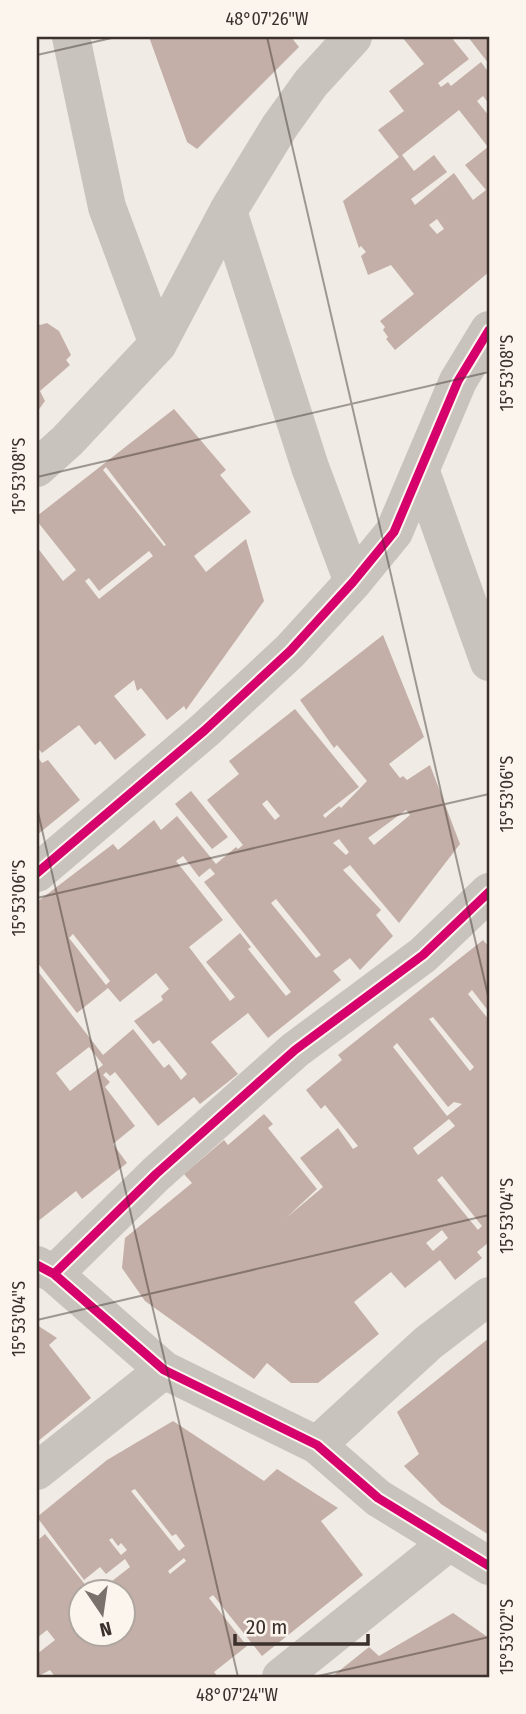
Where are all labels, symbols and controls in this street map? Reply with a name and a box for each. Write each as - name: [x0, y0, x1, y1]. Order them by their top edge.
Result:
- text: 48°07'26"W: [225, 8, 309, 30]
- text: 15°53'08"S: [496, 334, 518, 412]
- text: 15°53'08"S: [8, 437, 30, 515]
- text: 15°53'06"S: [496, 755, 518, 832]
- text: 15°53'06"S: [8, 859, 30, 936]
- text: 15°53'04"S: [496, 1178, 518, 1254]
- text: 15°53'04"S: [8, 1281, 30, 1357]
- north arrow: [66, 1578, 136, 1648]
- text: 15°53'02"S: [496, 1599, 518, 1675]
- scale bar: [235, 1602, 368, 1646]
- text: 20 m: [246, 1614, 287, 1640]
- text: N: [98, 1617, 114, 1642]
- text: 48°07'24"W: [196, 1684, 278, 1706]

